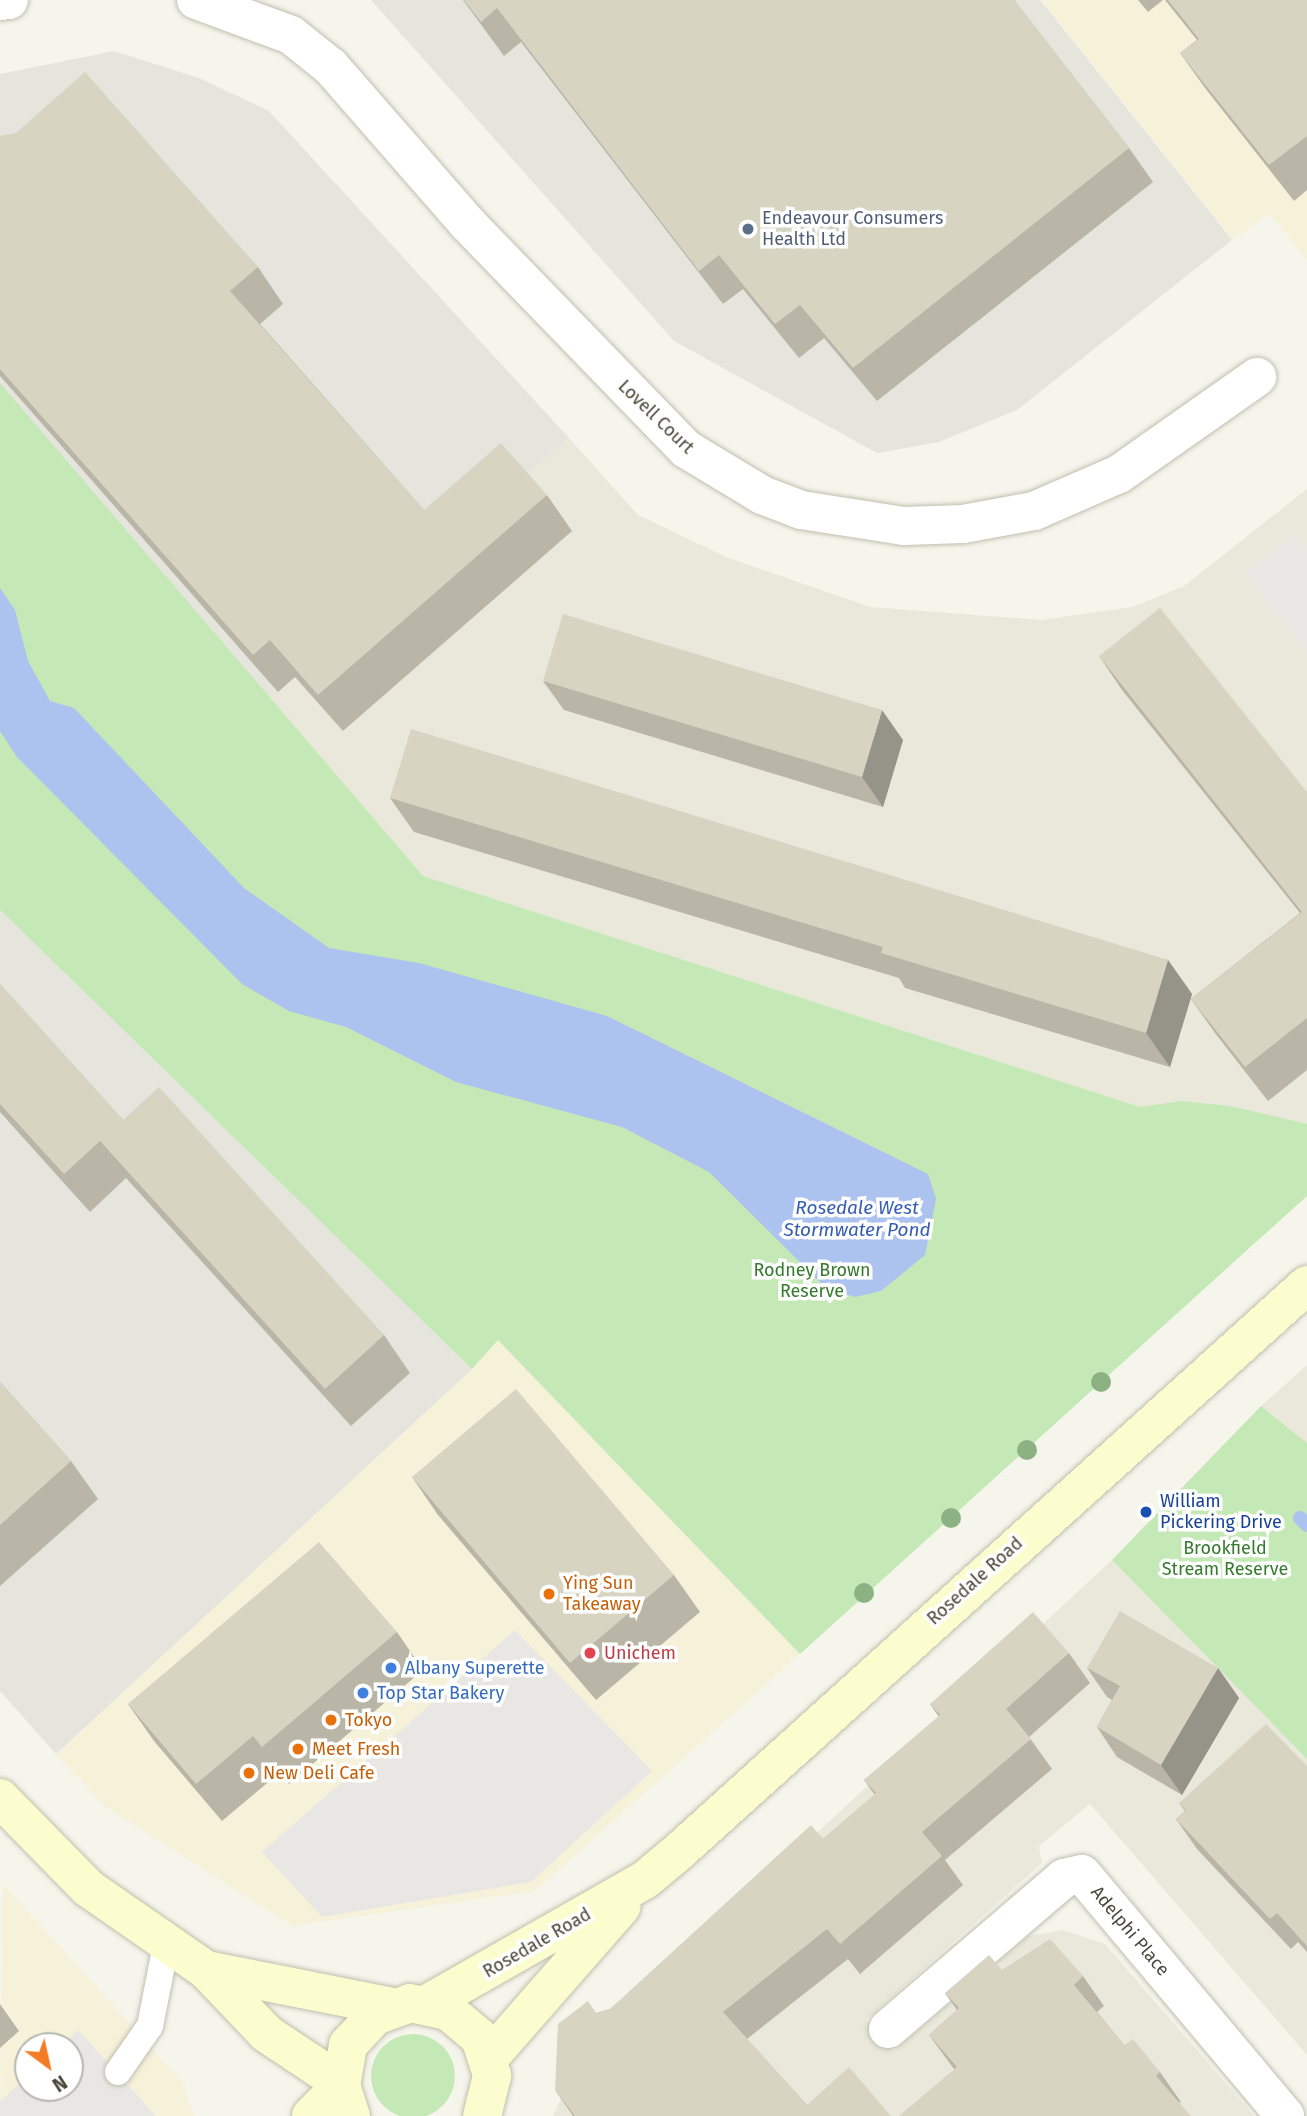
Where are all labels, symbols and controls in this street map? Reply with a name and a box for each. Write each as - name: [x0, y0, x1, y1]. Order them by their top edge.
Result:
- place label: Endeavour Consumers Health Ltd: [762, 208, 943, 250]
- marker: Endeavour Consumers Health Ltd: [740, 221, 756, 237]
- street label: Lovell Court: [614, 376, 698, 458]
- water label: Rosedale West Stormwater Pond: [783, 1197, 931, 1241]
- park label: Rodney Brown Reserve: [753, 1260, 871, 1302]
- place label: William Pickering Drive: [1160, 1491, 1282, 1534]
- marker: William Pickering Drive: [1138, 1504, 1154, 1520]
- street label: Rosedale Road: [923, 1532, 1027, 1630]
- park label: Brookfield Stream Reserve: [1162, 1538, 1288, 1580]
- place label: Ying Sun Takeaway: [563, 1573, 641, 1616]
- marker: Ying Sun Takeaway: [541, 1586, 557, 1602]
- place label: Unichem: [604, 1642, 676, 1664]
- marker: Unichem: [582, 1645, 598, 1661]
- place label: Albany Superette: [405, 1657, 544, 1679]
- marker: Albany Superette: [383, 1660, 399, 1676]
- place label: Top Star Bakery: [377, 1682, 504, 1704]
- marker: Top Star Bakery: [355, 1685, 371, 1701]
- place label: Tokyo: [345, 1709, 392, 1731]
- marker: Tokyo: [323, 1712, 339, 1728]
- place label: Meet Fresh: [312, 1738, 400, 1760]
- marker: Meet Fresh: [290, 1741, 306, 1757]
- place label: New Deli Cafe: [263, 1762, 375, 1784]
- marker: New Deli Cafe: [241, 1765, 257, 1781]
- street label: Adelphi Place: [1086, 1882, 1174, 1980]
- street label: Rosedale Road: [479, 1903, 595, 1983]
- north arrow: [14, 2032, 84, 2102]
- text: N: [48, 2070, 71, 2096]

